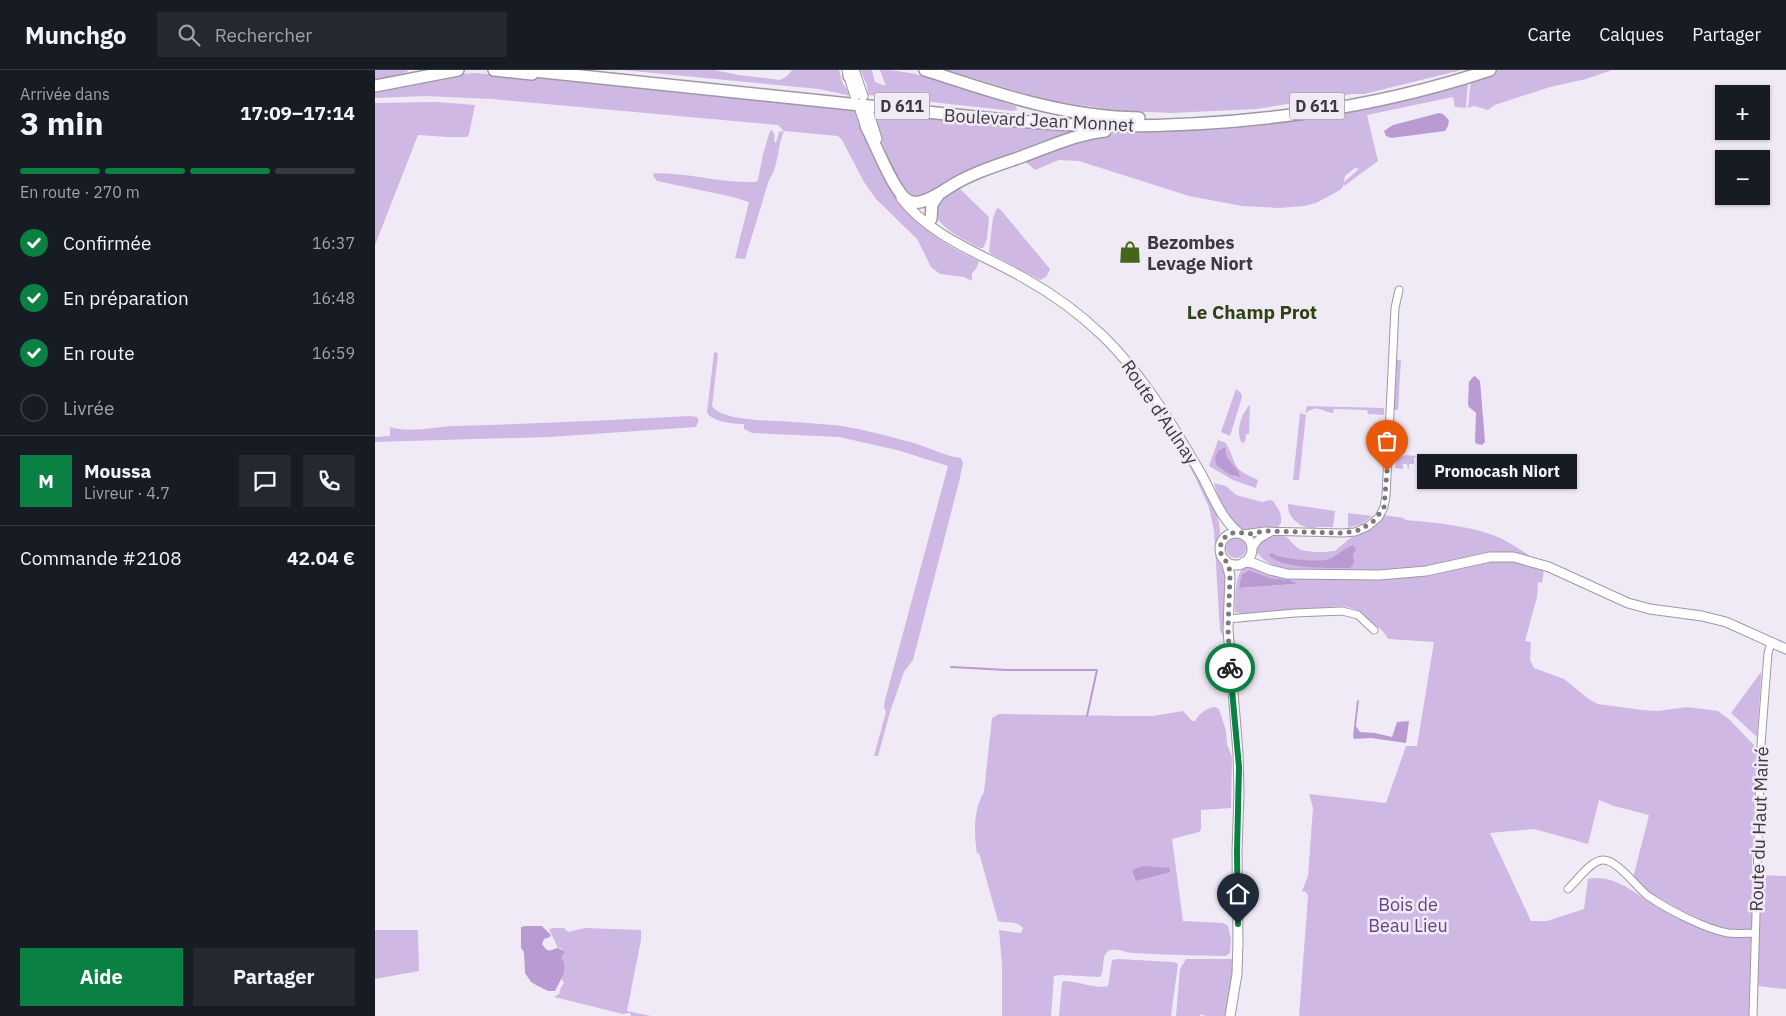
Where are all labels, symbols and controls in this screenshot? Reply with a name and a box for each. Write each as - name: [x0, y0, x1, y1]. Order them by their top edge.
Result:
- search box: [157, 12, 507, 57]
- text: Munchgo: [25, 19, 127, 51]
- icon: search: [175, 21, 203, 49]
- text: Rechercher: [215, 23, 312, 47]
- text: Carte: [1528, 23, 1571, 46]
- text: Calques: [1599, 23, 1664, 46]
- text: Partager: [1692, 23, 1761, 46]
- text: Arrivée dans: [20, 84, 110, 104]
- map controls: [1715, 85, 1770, 205]
- button: +: [1715, 85, 1770, 140]
- road number: D 611: [875, 92, 929, 120]
- road number: D 611: [1289, 92, 1345, 120]
- text: 17:09–17:14: [240, 101, 355, 125]
- text: 3 min: [20, 102, 104, 144]
- street label: Boulevard Jean Monnet: [943, 104, 1135, 136]
- button: −: [1715, 150, 1770, 205]
- text: En route · 270 m: [20, 182, 140, 202]
- icon: check: [20, 229, 48, 257]
- text: Confirmée: [63, 231, 151, 255]
- place label: Bezombes Levage Niort: [1147, 231, 1253, 275]
- text: 16:37: [312, 233, 355, 253]
- shop icon: Bezombes Levage Niort: [1117, 239, 1143, 265]
- icon: check: [20, 284, 48, 312]
- text: En préparation: [63, 286, 189, 310]
- text: 16:48: [312, 288, 355, 308]
- district label: Le Champ Prot: [1187, 300, 1317, 324]
- icon: check: [20, 339, 48, 367]
- text: En route: [63, 341, 135, 365]
- text: 16:59: [312, 343, 355, 363]
- street label: Route d'Aulnay: [1117, 355, 1203, 469]
- text: Livrée: [63, 396, 114, 420]
- pin: [1366, 420, 1408, 471]
- icon: bag: [1373, 427, 1401, 455]
- callout: Promocash Niort: [1417, 454, 1577, 488]
- button: chat: [239, 455, 291, 507]
- button: phone: [303, 455, 355, 507]
- text: Moussa: [84, 459, 151, 483]
- text: Promocash Niort: [1434, 461, 1560, 481]
- text: M: [38, 469, 54, 493]
- text: Livreur · 4.7: [84, 483, 170, 503]
- text: Commande #2108: [20, 546, 182, 570]
- text: 42.04 €: [287, 546, 355, 570]
- courier: [1205, 643, 1255, 693]
- icon: bike: [1216, 654, 1244, 682]
- street label: Route du Haut Mairé: [1745, 746, 1773, 912]
- pin: [1217, 873, 1259, 924]
- icon: home: [1224, 880, 1252, 908]
- park label: Bois de Beau Lieu: [1368, 893, 1448, 937]
- button: Aide: [20, 948, 183, 1006]
- button: Partager: [193, 948, 355, 1006]

